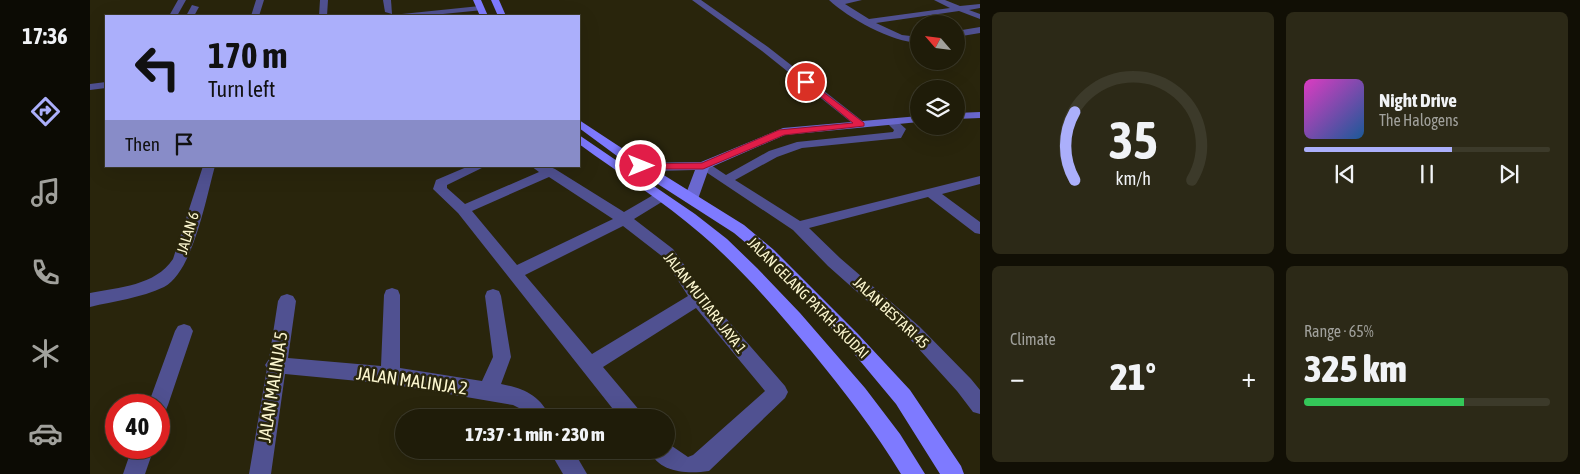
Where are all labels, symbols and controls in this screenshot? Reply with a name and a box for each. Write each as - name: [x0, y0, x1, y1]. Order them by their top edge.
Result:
- north arrow: [910, 15, 965, 70]
- map controls: [910, 15, 965, 135]
- text: 17:36: [22, 23, 68, 49]
- icon: left: [125, 35, 190, 100]
- text: 170 m: [208, 35, 287, 75]
- pin: [785, 61, 827, 103]
- icon: arrive: [792, 68, 820, 96]
- text: Turn left: [208, 76, 275, 102]
- button: layers: [910, 80, 965, 135]
- text: Night Drive: [1379, 89, 1457, 111]
- icon: directions: [28, 94, 63, 129]
- text: 35: [1109, 110, 1157, 170]
- text: The Halogens: [1379, 111, 1459, 129]
- icon: arrive: [170, 130, 198, 158]
- text: Then: [125, 133, 160, 155]
- position arrow: [614, 139, 666, 191]
- icon: previous: [1331, 160, 1359, 188]
- icon: pause: [1413, 160, 1441, 188]
- icon: next: [1495, 160, 1523, 188]
- text: km/h: [1115, 168, 1151, 189]
- icon: music: [28, 175, 63, 210]
- street label: JALAN 6: [173, 210, 202, 256]
- street label: JALAN GELANG PATAH-SKUDAI: [744, 234, 872, 362]
- street label: JALAN MUTIARA JAYA 1: [661, 249, 750, 357]
- icon: phone: [28, 255, 63, 290]
- street label: JALAN BESTARI 45: [850, 273, 933, 352]
- text: Range · 65%: [1304, 322, 1374, 340]
- street label: JALAN MALINJA 5: [253, 330, 292, 444]
- text: Climate: [1010, 330, 1056, 348]
- icon: climate: [28, 336, 63, 371]
- text: 325 km: [1304, 347, 1407, 390]
- text: 21°: [1110, 355, 1156, 398]
- text: −: [1010, 361, 1025, 393]
- text: +: [1241, 361, 1256, 393]
- street label: JALAN MALINJA 2: [355, 362, 469, 399]
- speed limit sign: 40: [105, 394, 170, 459]
- icon: car: [28, 416, 63, 451]
- text: 17:37 · 1 min · 230 m: [465, 423, 605, 445]

